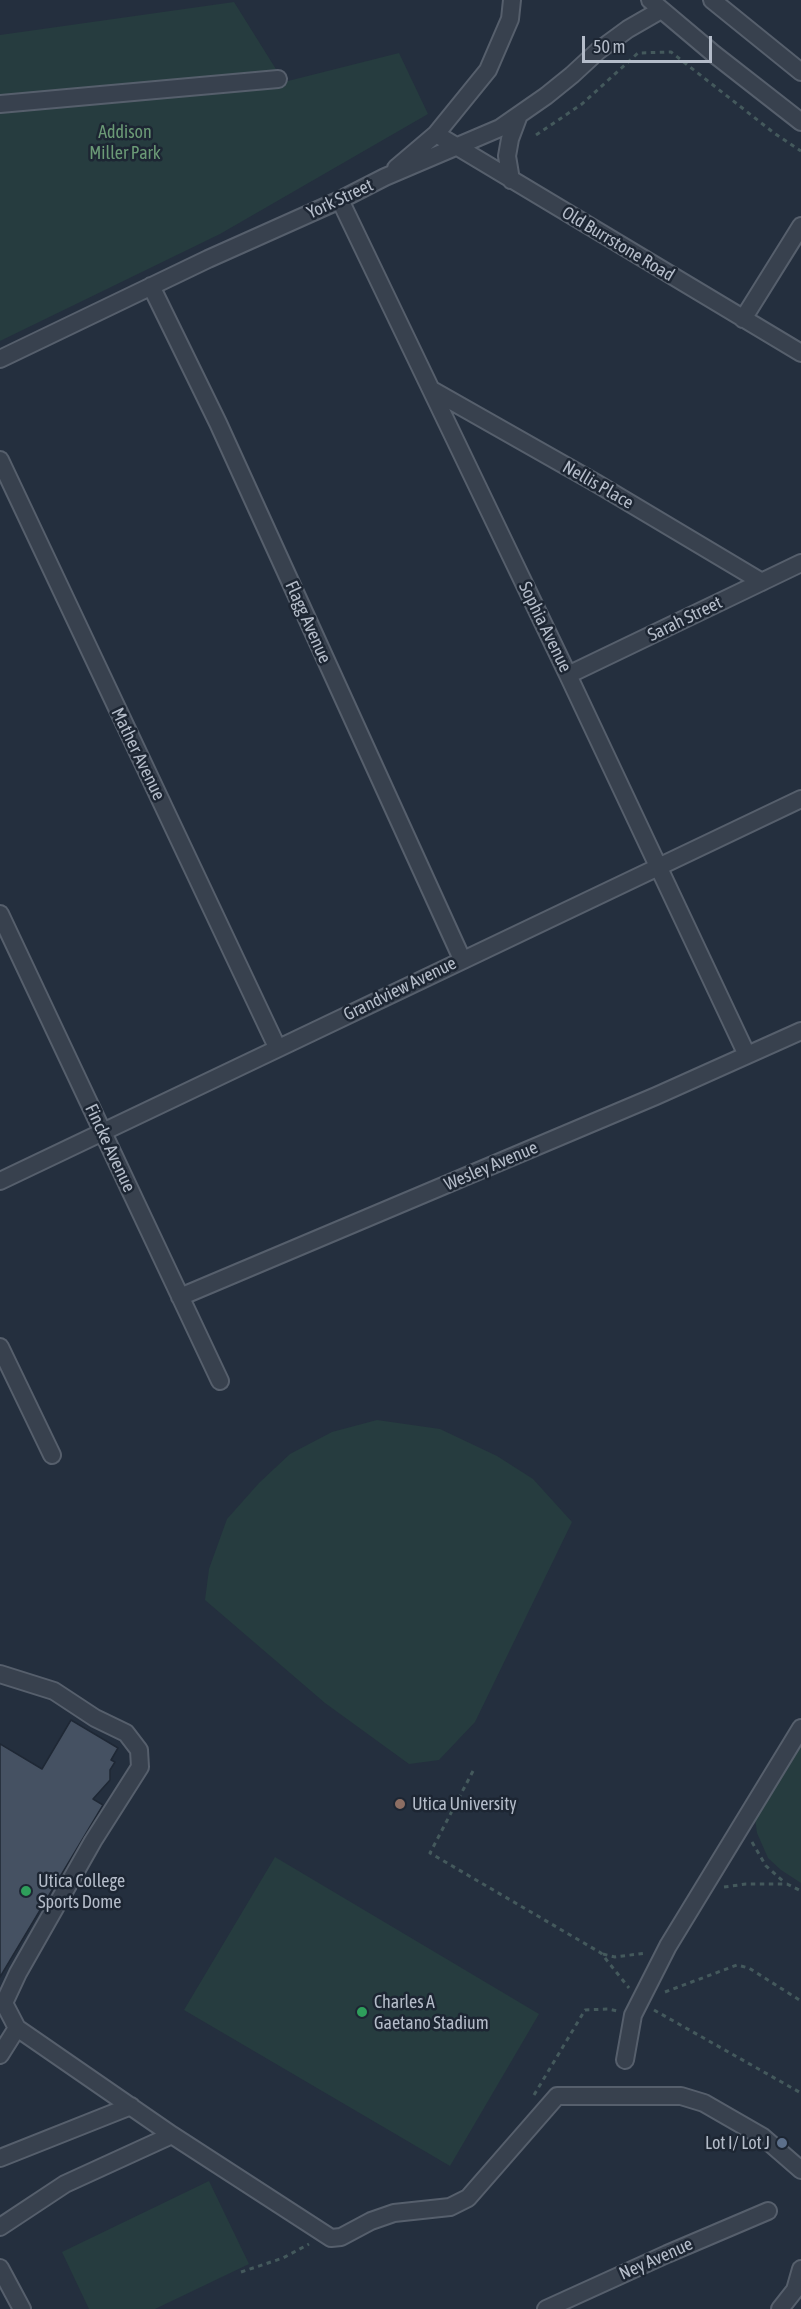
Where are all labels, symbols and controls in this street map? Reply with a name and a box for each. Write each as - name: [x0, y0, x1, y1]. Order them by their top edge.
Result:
- scale bar: [585, 24, 716, 62]
- text: 50 m: [593, 36, 625, 57]
- park label: Addison Miller Park: [89, 121, 161, 164]
- street label: York Street: [303, 174, 377, 224]
- street label: Old Burrstone Road: [558, 202, 678, 286]
- street label: Nellis Place: [559, 456, 637, 514]
- street label: Flagg Avenue: [280, 578, 336, 666]
- street label: Sophia Avenue: [514, 578, 576, 676]
- street label: Sarah Street: [644, 592, 726, 646]
- street label: Mather Avenue: [106, 704, 170, 804]
- street label: Grandview Avenue: [340, 952, 460, 1026]
- street label: Fincke Avenue: [80, 1100, 140, 1196]
- street label: Wesley Avenue: [441, 1137, 541, 1195]
- place label: Utica University: [412, 1793, 517, 1815]
- marker: Utica University: [393, 1797, 407, 1811]
- place label: Utica College Sports Dome: [38, 1870, 125, 1912]
- marker: Utica College Sports Dome: [19, 1884, 33, 1898]
- place label: Charles A Gaetano Stadium: [374, 1991, 489, 2034]
- marker: Charles A Gaetano Stadium: [355, 2005, 369, 2019]
- place label: Lot I/ Lot J: [705, 2132, 770, 2154]
- marker: Lot I/ Lot J: [775, 2136, 789, 2150]
- street label: Ney Avenue: [616, 2233, 696, 2285]

